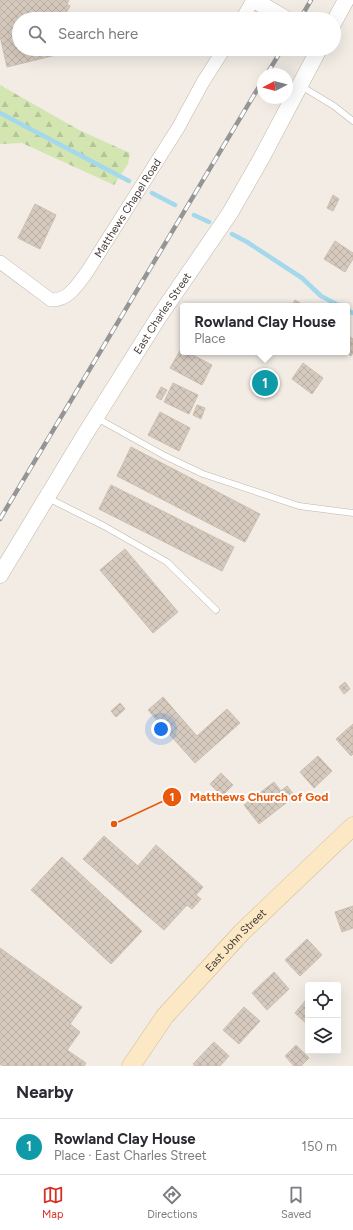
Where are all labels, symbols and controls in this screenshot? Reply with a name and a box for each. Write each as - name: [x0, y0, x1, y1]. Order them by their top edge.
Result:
- search box: [12, 12, 341, 56]
- icon: search: [26, 23, 48, 45]
- text: Search here: [58, 25, 138, 43]
- north arrow: [257, 68, 293, 104]
- street label: Matthews Chapel Road: [91, 156, 164, 260]
- street label: East Charles Street: [131, 270, 194, 356]
- popup: [180, 303, 350, 355]
- text: Rowland Clay House: [194, 313, 336, 331]
- text: Place: [194, 331, 225, 346]
- pin: 1: [252, 368, 278, 398]
- your location: [151, 719, 171, 739]
- callout: Matthews Church of God: [162, 785, 336, 809]
- text: 1: [169, 790, 175, 804]
- text: Matthews Church of God: [190, 790, 328, 804]
- street label: East John Street: [202, 906, 269, 974]
- map controls: [305, 982, 341, 1054]
- button: locate: [305, 982, 341, 1018]
- button: layers: [305, 1018, 341, 1054]
- text: Nearby: [16, 1082, 74, 1102]
- text: Rowland Clay House: [54, 1130, 196, 1148]
- text: 1: [26, 1139, 32, 1154]
- text: 150 m: [302, 1139, 337, 1154]
- text: Place · East Charles Street: [54, 1148, 207, 1163]
- tab: Map: [42, 1184, 64, 1221]
- tab: Directions: [147, 1184, 197, 1221]
- tab: Saved: [281, 1184, 311, 1221]

